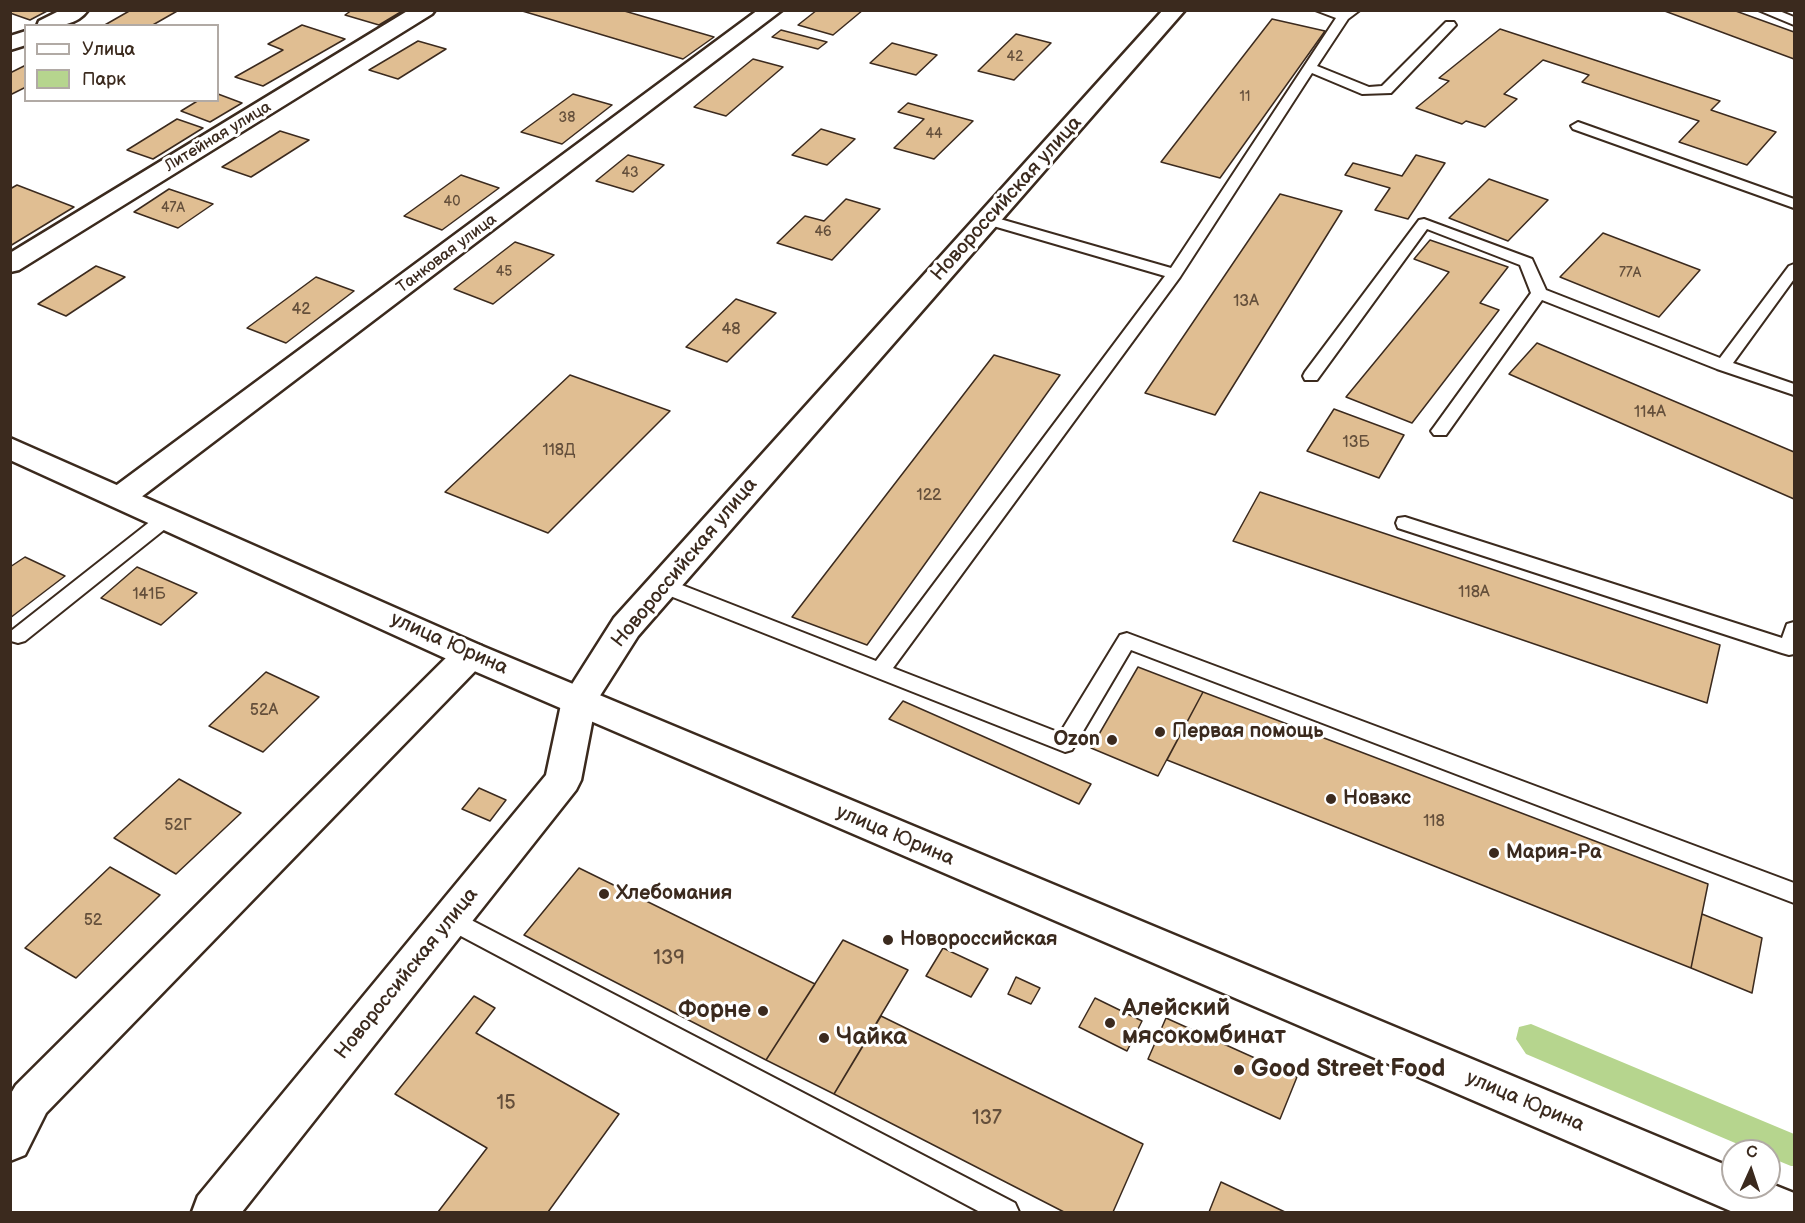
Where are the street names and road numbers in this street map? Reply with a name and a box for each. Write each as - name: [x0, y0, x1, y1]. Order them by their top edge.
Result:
- street label: Литейная улица: [161, 98, 275, 176]
- street label: Новороссийская улица: [927, 111, 1087, 287]
- street label: Танковая улица: [393, 210, 501, 298]
- street label: Новороссийская улица: [607, 473, 763, 653]
- street label: улица Юрина: [387, 607, 511, 681]
- street label: улица Юрина: [832, 800, 958, 872]
- street label: Новороссийская улица: [330, 883, 484, 1065]
- street label: улица Юрина: [1462, 1066, 1588, 1138]

